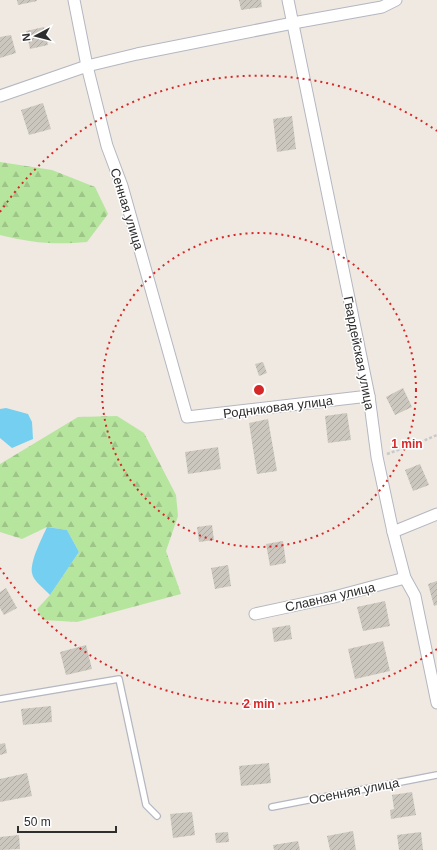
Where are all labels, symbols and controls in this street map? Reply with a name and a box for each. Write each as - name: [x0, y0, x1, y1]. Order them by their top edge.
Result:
- north arrow: [16, 16, 56, 56]
- text: N: [20, 32, 33, 42]
- street label: Сенная улица: [107, 166, 147, 252]
- street label: Гвардейская улица: [341, 295, 378, 412]
- centre of rings: [252, 383, 266, 397]
- street label: Родниковая улица: [222, 393, 335, 421]
- text: 1 min: [391, 437, 423, 451]
- street label: Славная улица: [284, 579, 377, 615]
- text: 2 min: [243, 697, 275, 711]
- street label: Осенняя улица: [308, 775, 401, 807]
- scale bar: [18, 808, 116, 834]
- text: 50 m: [24, 815, 51, 829]

